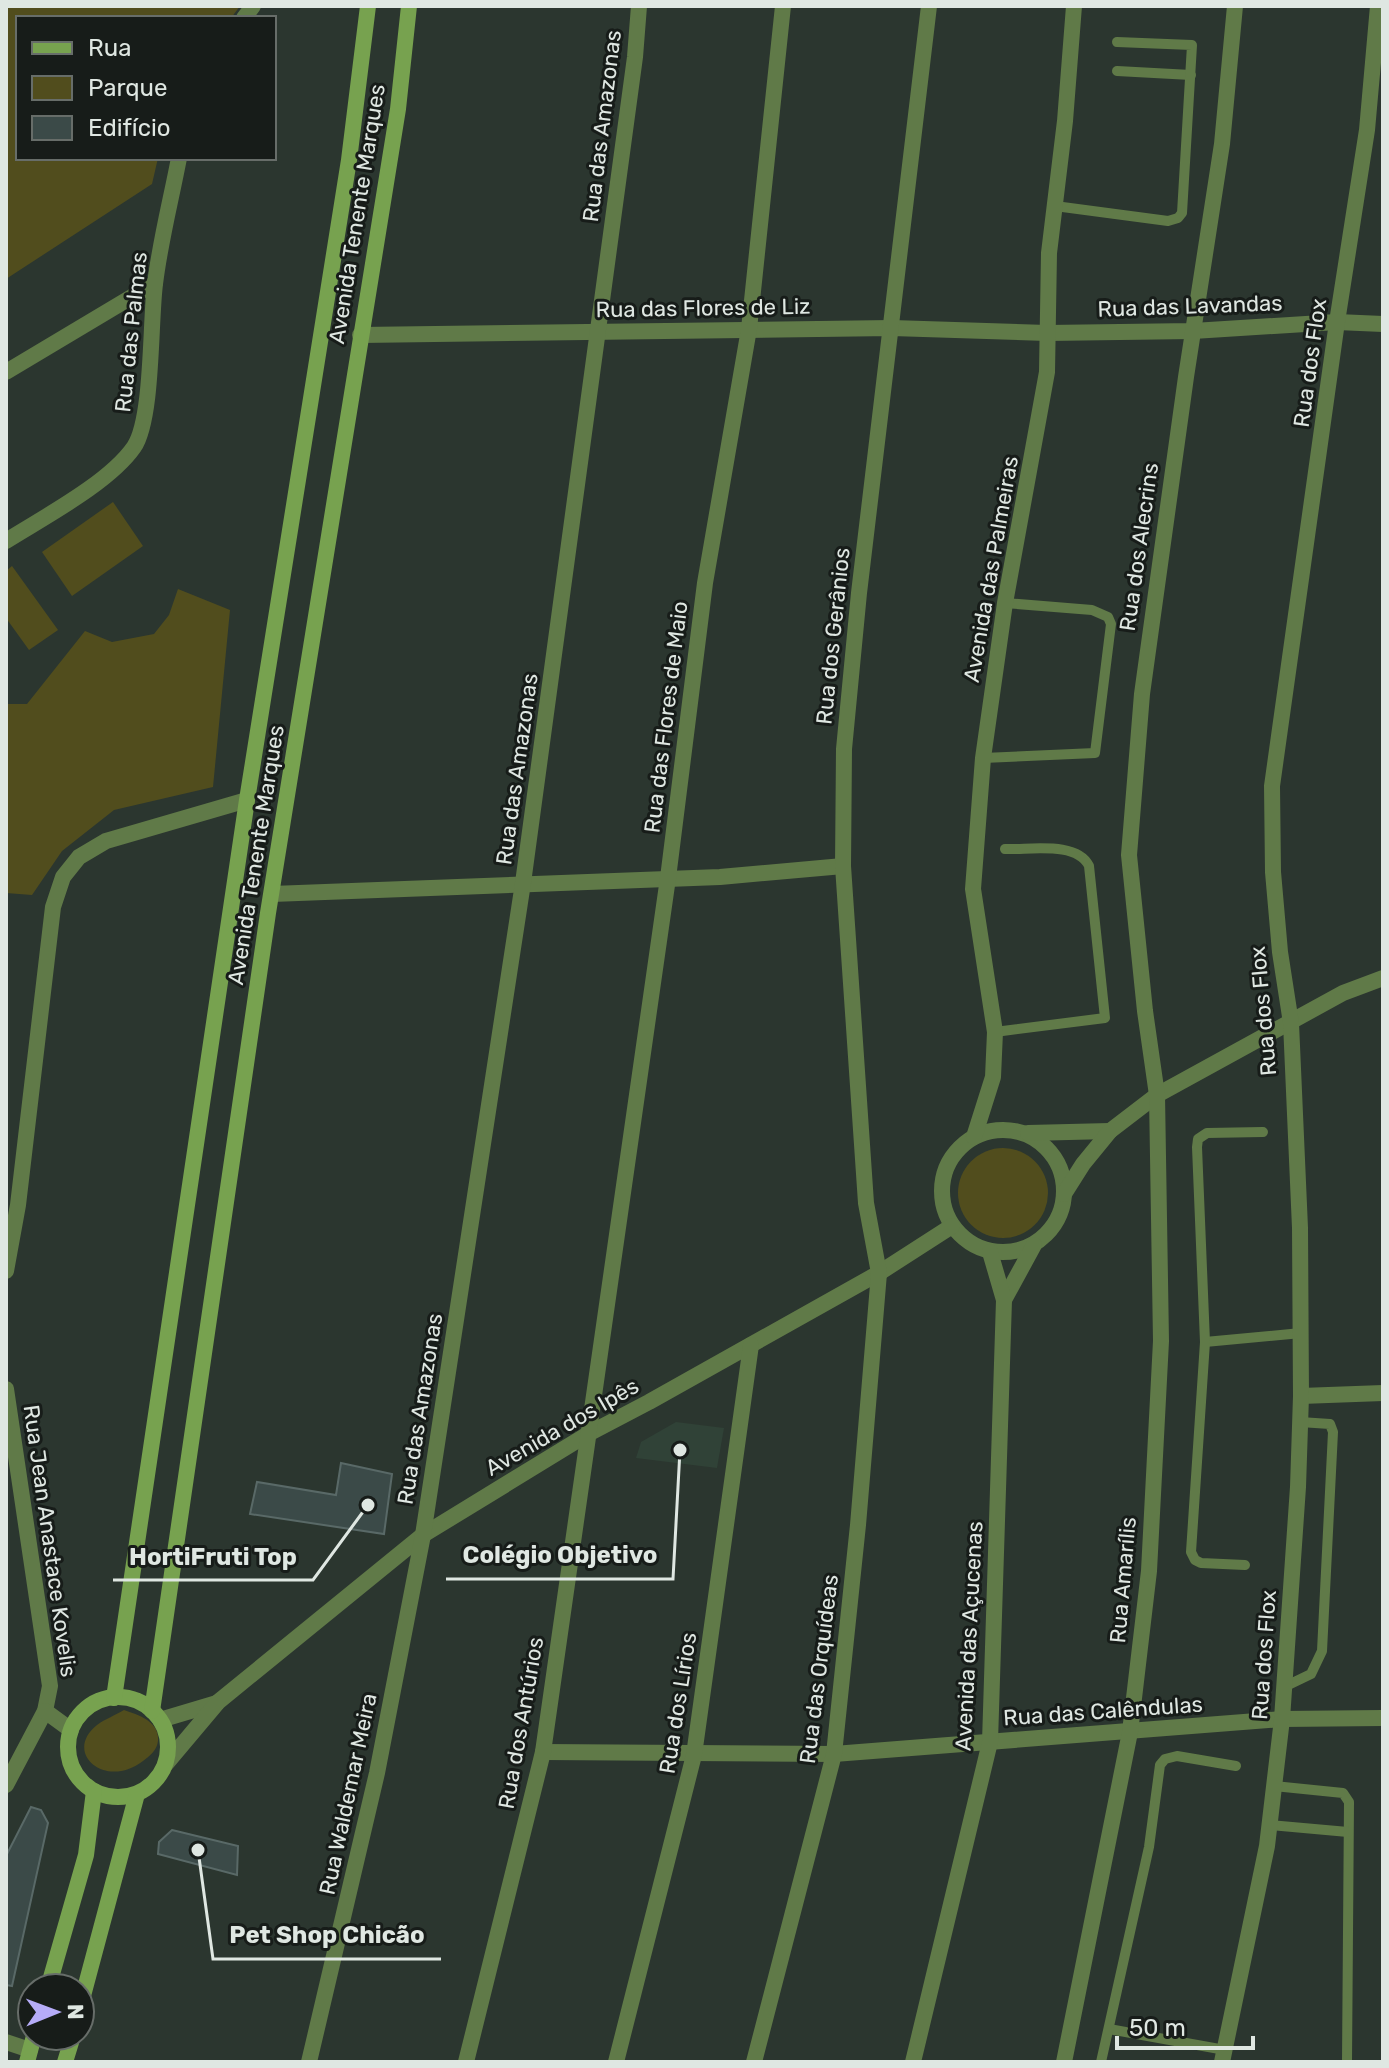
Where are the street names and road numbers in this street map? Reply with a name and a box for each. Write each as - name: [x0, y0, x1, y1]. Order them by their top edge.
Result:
- street label: Rua das Amazonas: [577, 28, 627, 224]
- street label: Avenida Tenente Marques: [323, 82, 391, 346]
- street label: Rua das Palmas: [109, 250, 153, 414]
- street label: Rua das Lavandas: [1097, 289, 1283, 323]
- street label: Rua das Flores de Liz: [595, 293, 811, 323]
- street label: Rua dos Flox: [1288, 297, 1332, 429]
- street label: Avenida das Palmeiras: [958, 454, 1024, 684]
- street label: Rua dos Alecrins: [1114, 461, 1164, 633]
- street label: Rua dos Gerânios: [810, 546, 856, 726]
- street label: Rua das Flores de Maio: [638, 600, 694, 834]
- street label: Rua das Amazonas: [490, 671, 544, 867]
- street label: Avenida Tenente Marques: [222, 723, 290, 987]
- street label: Rua dos Flox: [1244, 945, 1282, 1077]
- street label: Rua das Amazonas: [392, 1311, 448, 1507]
- street label: Avenida dos Ipês: [481, 1372, 643, 1482]
- street label: Rua Jean Anastace Kovelis: [18, 1403, 82, 1679]
- street label: Rua Amarílis: [1104, 1516, 1142, 1644]
- street label: Avenida das Açucenas: [950, 1521, 988, 1751]
- street label: Rua das Orquídeas: [794, 1573, 844, 1765]
- street label: Rua dos Flox: [1246, 1589, 1282, 1721]
- street label: Rua dos Lírios: [653, 1630, 703, 1776]
- street label: Rua dos Antúrios: [493, 1635, 549, 1811]
- street label: Rua Waldemar Meira: [313, 1691, 383, 1897]
- street label: Rua das Calêndulas: [1002, 1691, 1204, 1731]

